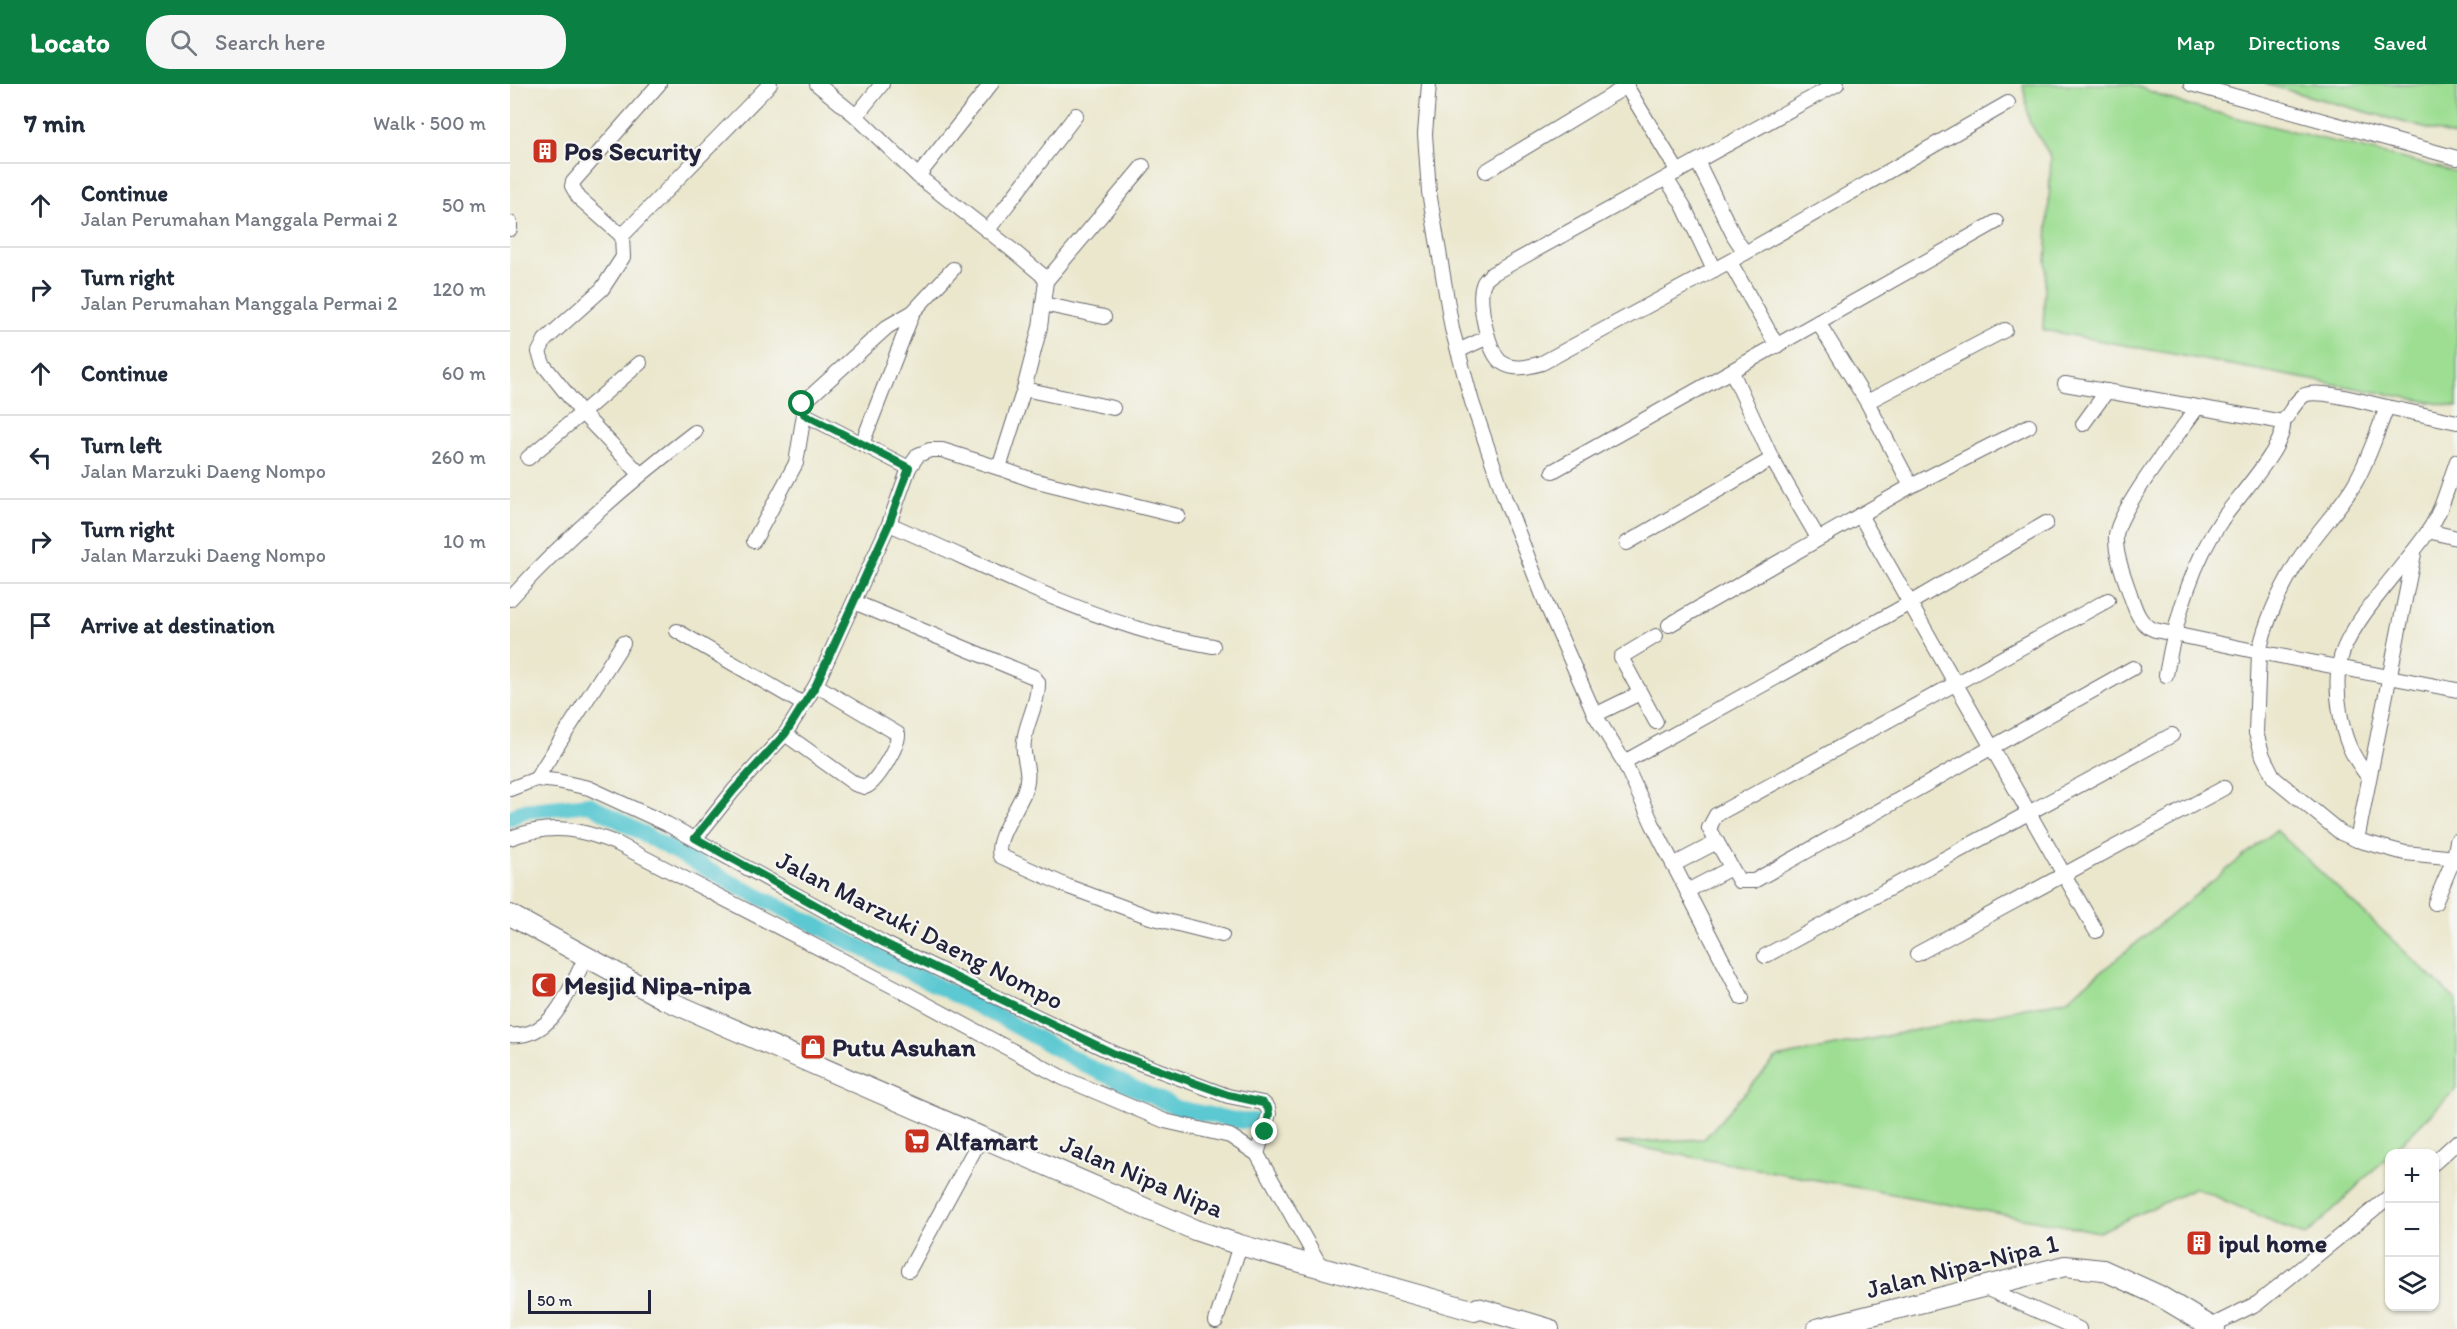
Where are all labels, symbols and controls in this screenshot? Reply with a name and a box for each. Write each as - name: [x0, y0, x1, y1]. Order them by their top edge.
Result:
- search box: [146, 15, 566, 69]
- text: Locato: [30, 25, 110, 59]
- icon: search: [167, 26, 200, 59]
- text: Search here: [215, 29, 325, 56]
- text: Map: [2177, 30, 2215, 55]
- text: Directions: [2248, 30, 2340, 55]
- text: Saved: [2373, 30, 2427, 55]
- text: 7 min: [24, 107, 85, 139]
- text: Walk · 500 m: [373, 111, 486, 135]
- place label: Pos Security: [564, 135, 702, 167]
- building icon: Pos Security: [530, 136, 560, 166]
- text: Continue: [81, 180, 168, 207]
- icon: ahead: [24, 189, 57, 222]
- text: 50 m: [442, 193, 486, 217]
- text: Jalan Perumahan Manggala Permai 2: [81, 207, 398, 231]
- text: Turn right: [81, 264, 175, 291]
- icon: right: [24, 273, 57, 306]
- text: 120 m: [433, 277, 486, 301]
- text: Jalan Perumahan Manggala Permai 2: [81, 291, 398, 315]
- icon: ahead: [24, 357, 57, 390]
- text: Continue: [81, 360, 168, 387]
- text: 60 m: [442, 361, 486, 385]
- route start: [788, 390, 814, 416]
- text: Turn left: [81, 432, 162, 459]
- icon: left: [24, 441, 57, 474]
- text: 260 m: [431, 445, 486, 469]
- text: Jalan Marzuki Daeng Nompo: [81, 459, 326, 483]
- text: Turn right: [81, 516, 175, 543]
- icon: right: [24, 525, 57, 558]
- text: 10 m: [443, 529, 486, 553]
- text: Jalan Marzuki Daeng Nompo: [81, 543, 326, 567]
- icon: arrive: [24, 609, 57, 642]
- text: Arrive at destination: [81, 612, 275, 639]
- street label: Jalan Marzuki Daeng Nompo: [771, 844, 1069, 1016]
- place label: Mesjid Nipa-nipa: [564, 969, 752, 1001]
- mosque icon: Mesjid Nipa-nipa: [529, 970, 559, 1000]
- place label: Putu Asuhan: [832, 1031, 976, 1063]
- shop icon: Putu Asuhan: [798, 1032, 828, 1062]
- route end: [1251, 1118, 1277, 1144]
- place label: Alfamart: [935, 1125, 1038, 1157]
- supermarket icon: Alfamart: [902, 1126, 932, 1156]
- street label: Jalan Nipa Nipa: [1056, 1127, 1229, 1225]
- map controls: [2385, 1149, 2439, 1311]
- button: +: [2385, 1149, 2439, 1203]
- button: −: [2385, 1203, 2439, 1257]
- street label: Jalan Nipa-Nipa 1: [1863, 1227, 2061, 1305]
- place label: ipul home: [2218, 1227, 2327, 1259]
- building icon: ipul home: [2184, 1228, 2214, 1258]
- button: layers: [2385, 1257, 2439, 1311]
- scale bar: [528, 1287, 651, 1314]
- text: 50 m: [537, 1291, 572, 1310]

